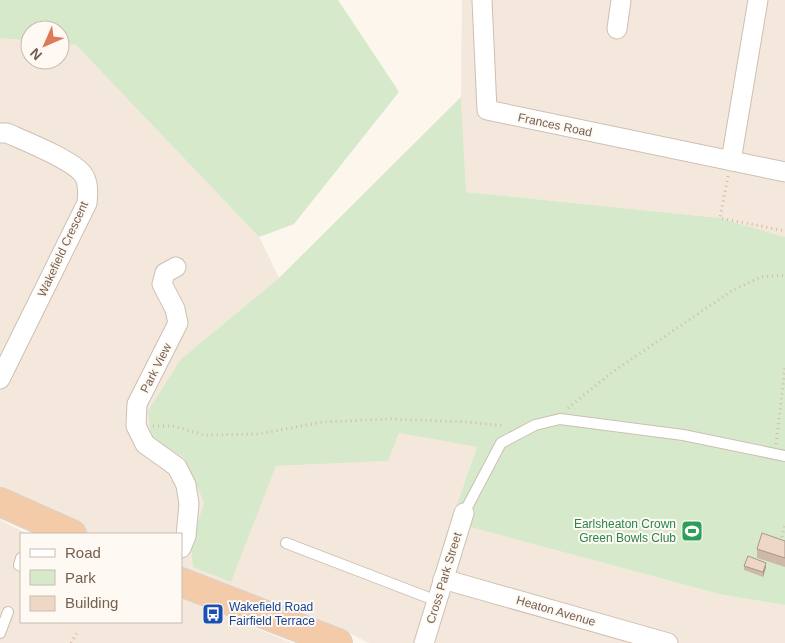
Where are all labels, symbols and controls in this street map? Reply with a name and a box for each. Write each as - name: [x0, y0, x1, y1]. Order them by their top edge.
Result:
- north arrow: [20, 20, 70, 70]
- text: N: [27, 45, 45, 63]
- street label: Frances Road: [517, 110, 593, 140]
- street label: Wakefield Crescent: [35, 198, 92, 299]
- street label: Park View: [138, 341, 175, 395]
- place label: Earlsheaton Crown Green Bowls Club: [574, 517, 676, 545]
- sports icon: Earlsheaton Crown Green Bowls Club: [680, 519, 704, 543]
- street label: Cross Park Street: [423, 530, 465, 625]
- legend: [20, 533, 182, 623]
- text: Road: [65, 544, 101, 561]
- text: Park: [65, 569, 96, 586]
- street label: Heaton Avenue: [515, 593, 598, 629]
- text: Building: [65, 594, 118, 611]
- place label: Wakefield Road Fairfield Terrace: [229, 600, 315, 628]
- bus stop icon: Wakefield Road Fairfield Terrace: [201, 602, 225, 626]

